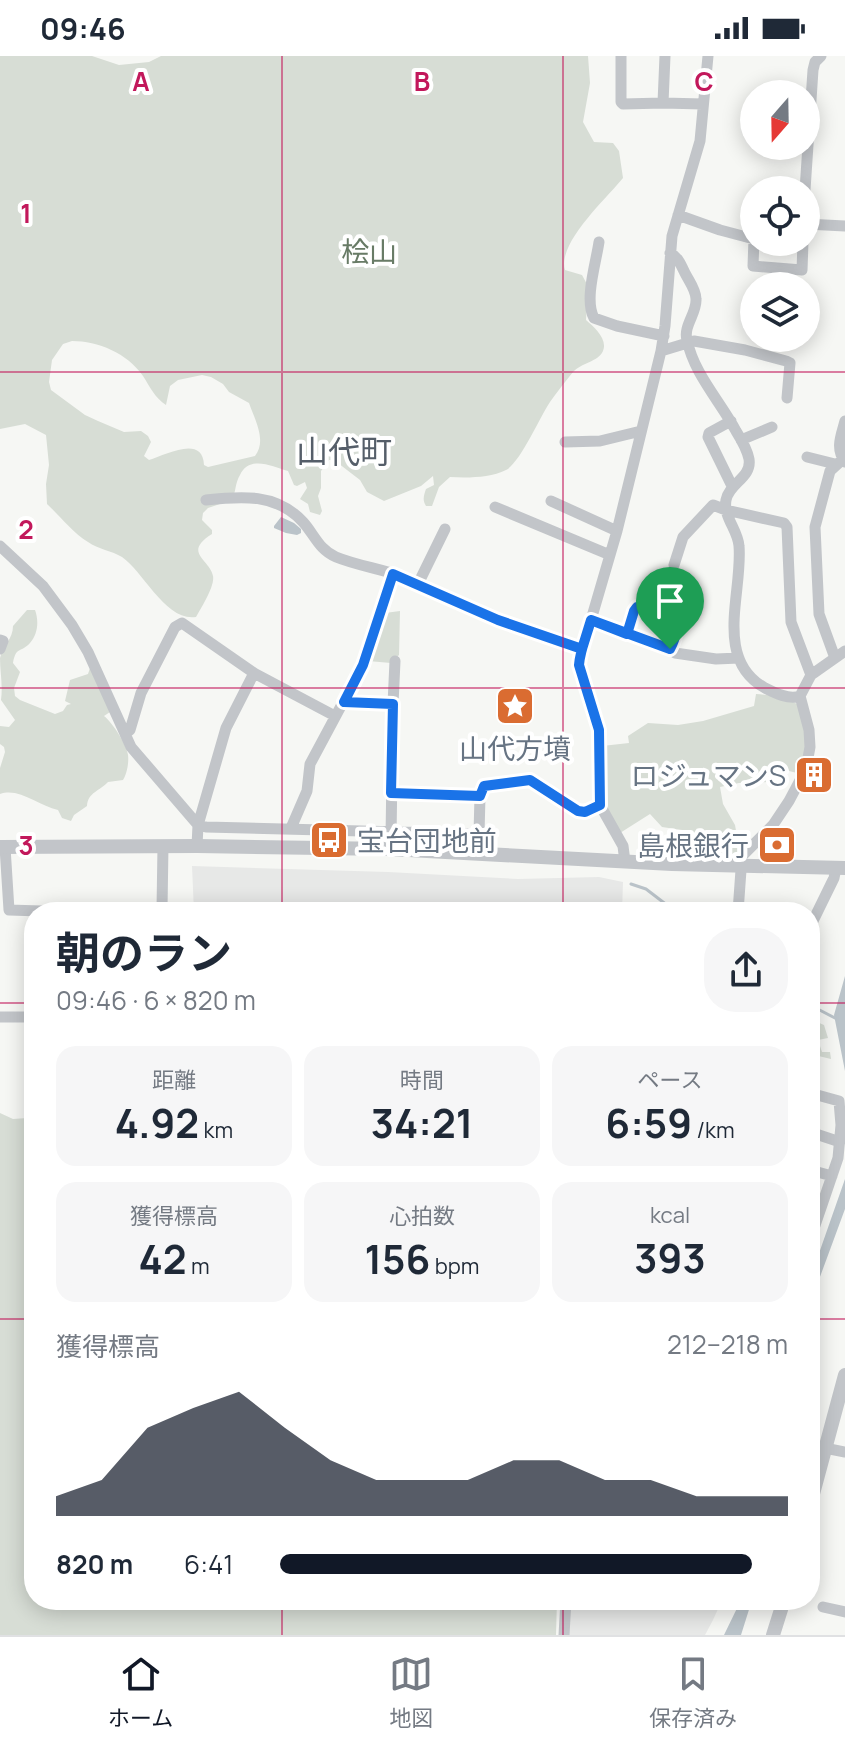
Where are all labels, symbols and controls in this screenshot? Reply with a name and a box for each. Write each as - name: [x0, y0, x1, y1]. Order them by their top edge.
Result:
- text: 09:46: [40, 8, 126, 49]
- text: A: [132, 63, 150, 99]
- text: B: [414, 63, 430, 99]
- text: C: [694, 63, 714, 99]
- north arrow: [740, 80, 820, 160]
- map controls: [740, 80, 820, 352]
- button: locate: [740, 176, 820, 256]
- text: 1: [20, 195, 32, 231]
- park label: 桧山: [341, 232, 397, 270]
- button: layers: [740, 272, 820, 352]
- district label: 山代町: [296, 429, 392, 473]
- text: 2: [18, 511, 34, 547]
- pin: [636, 567, 704, 649]
- icon: arrive: [648, 579, 692, 623]
- place icon: 山代方墳: [494, 685, 536, 727]
- place label: 山代方墳: [459, 729, 571, 767]
- building icon: ロジュマンS: [793, 754, 835, 796]
- place label: ロジュマンS: [631, 756, 786, 794]
- bus stop icon: 宝台団地前: [308, 819, 350, 861]
- place label: 宝台団地前: [357, 821, 497, 859]
- bank icon: 島根銀行: [756, 824, 798, 866]
- place label: 島根銀行: [637, 826, 749, 864]
- text: 3: [18, 827, 34, 863]
- text: 朝のラン: [56, 922, 232, 982]
- button: share: [704, 928, 788, 1012]
- text: 09:46 · 6 × 820 m: [56, 982, 256, 1018]
- text: 距離: [152, 1065, 196, 1095]
- text: 時間: [400, 1065, 444, 1095]
- text: ペース: [638, 1065, 702, 1095]
- text: 4.92: [115, 1095, 199, 1150]
- text: 34:21: [371, 1095, 473, 1150]
- text: 6:59: [605, 1095, 692, 1150]
- text: km: [199, 1115, 233, 1145]
- text: /km: [692, 1115, 735, 1145]
- text: kcal: [650, 1200, 690, 1230]
- text: 獲得標高: [130, 1201, 218, 1231]
- text: 心拍数: [389, 1201, 455, 1231]
- text: 393: [634, 1230, 706, 1285]
- text: 42: [138, 1231, 187, 1286]
- text: 156: [365, 1231, 430, 1286]
- text: m: [187, 1251, 210, 1281]
- text: bpm: [430, 1251, 479, 1281]
- text: 212–218 m: [667, 1326, 788, 1362]
- text: 獲得標高: [56, 1328, 160, 1364]
- text: 820 m: [56, 1546, 133, 1582]
- text: 6:41: [184, 1546, 233, 1582]
- tab: ホーム: [108, 1652, 173, 1733]
- tab: 地図: [389, 1652, 433, 1733]
- tab: 保存済み: [649, 1652, 737, 1733]

